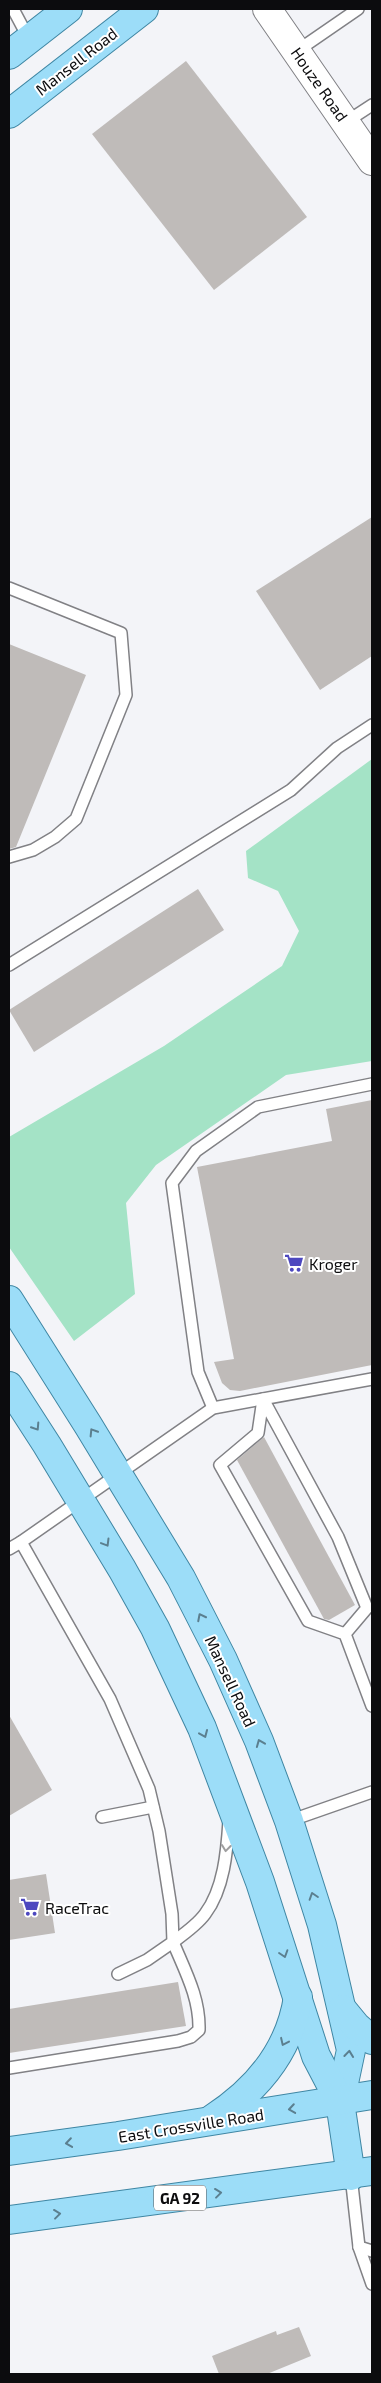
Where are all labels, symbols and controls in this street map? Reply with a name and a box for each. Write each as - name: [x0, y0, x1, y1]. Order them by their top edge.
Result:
- street label: Mansell Road: [31, 23, 121, 99]
- street label: Houze Road: [288, 43, 352, 125]
- supermarket icon: Kroger: [283, 1252, 305, 1274]
- place label: Kroger: [309, 1254, 358, 1273]
- one-way arrow: [29, 1422, 39, 1431]
- one-way arrow: [89, 1428, 99, 1437]
- one-way arrow: [100, 1537, 110, 1546]
- one-way arrow: [197, 1613, 207, 1622]
- street label: Mansell Road: [202, 1632, 260, 1730]
- one-way arrow: [198, 1729, 208, 1738]
- one-way arrow: [255, 1739, 265, 1747]
- one-way arrow: [221, 1844, 232, 1852]
- one-way arrow: [308, 1892, 318, 1901]
- supermarket icon: RaceTrac: [19, 1896, 41, 1918]
- place label: RaceTrac: [45, 1898, 109, 1917]
- one-way arrow: [279, 1949, 289, 1958]
- one-way arrow: [280, 2037, 290, 2046]
- one-way arrow: [343, 2049, 354, 2057]
- one-way arrow: [287, 2103, 295, 2114]
- street label: East Crossville Road: [117, 2104, 265, 2146]
- one-way arrow: [65, 2137, 73, 2148]
- road number: GA 92: [154, 2186, 206, 2210]
- one-way arrow: [215, 2188, 223, 2199]
- one-way arrow: [53, 2209, 61, 2220]

